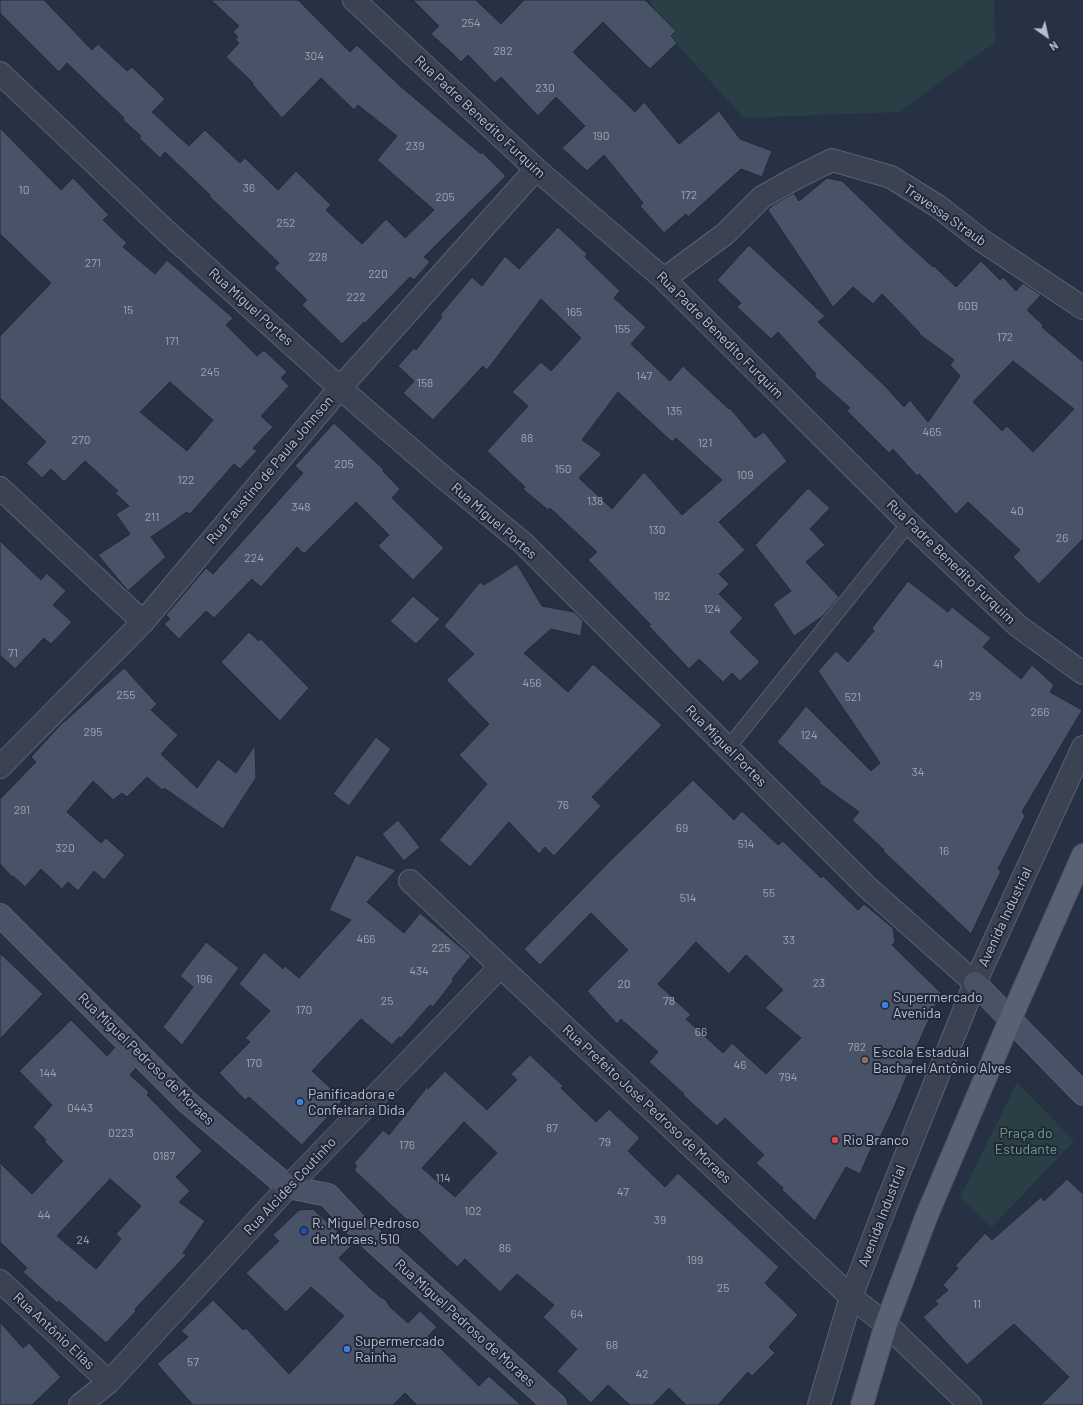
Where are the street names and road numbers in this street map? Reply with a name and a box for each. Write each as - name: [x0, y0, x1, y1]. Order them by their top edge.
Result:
- street label: Rua Padre Benedito Furquim: [411, 52, 549, 182]
- street label: Travessa Straub: [900, 180, 990, 250]
- street label: Rua Miguel Portes: [205, 265, 297, 349]
- street label: Rua Padre Benedito Furquim: [653, 268, 787, 402]
- street label: Rua Faustino de Paula Johnson: [203, 393, 337, 547]
- street label: Rua Miguel Portes: [448, 479, 540, 563]
- street label: Rua Padre Benedito Furquim: [883, 496, 1019, 628]
- street label: Rua Miguel Portes: [682, 702, 770, 790]
- street label: Avenida Industrial: [975, 865, 1035, 969]
- street label: Rua Miguel Pedroso de Moraes: [74, 989, 218, 1129]
- street label: Rua Prefeito José Pedroso de Moraes: [559, 1021, 735, 1187]
- street label: Rua Alcides Coutinho: [240, 1133, 340, 1239]
- street label: Avenida Industrial: [855, 1163, 909, 1269]
- street label: Rua Miguel Pedroso de Moraes: [391, 1256, 539, 1390]
- street label: Rua Antônio Elias: [10, 1289, 98, 1373]

